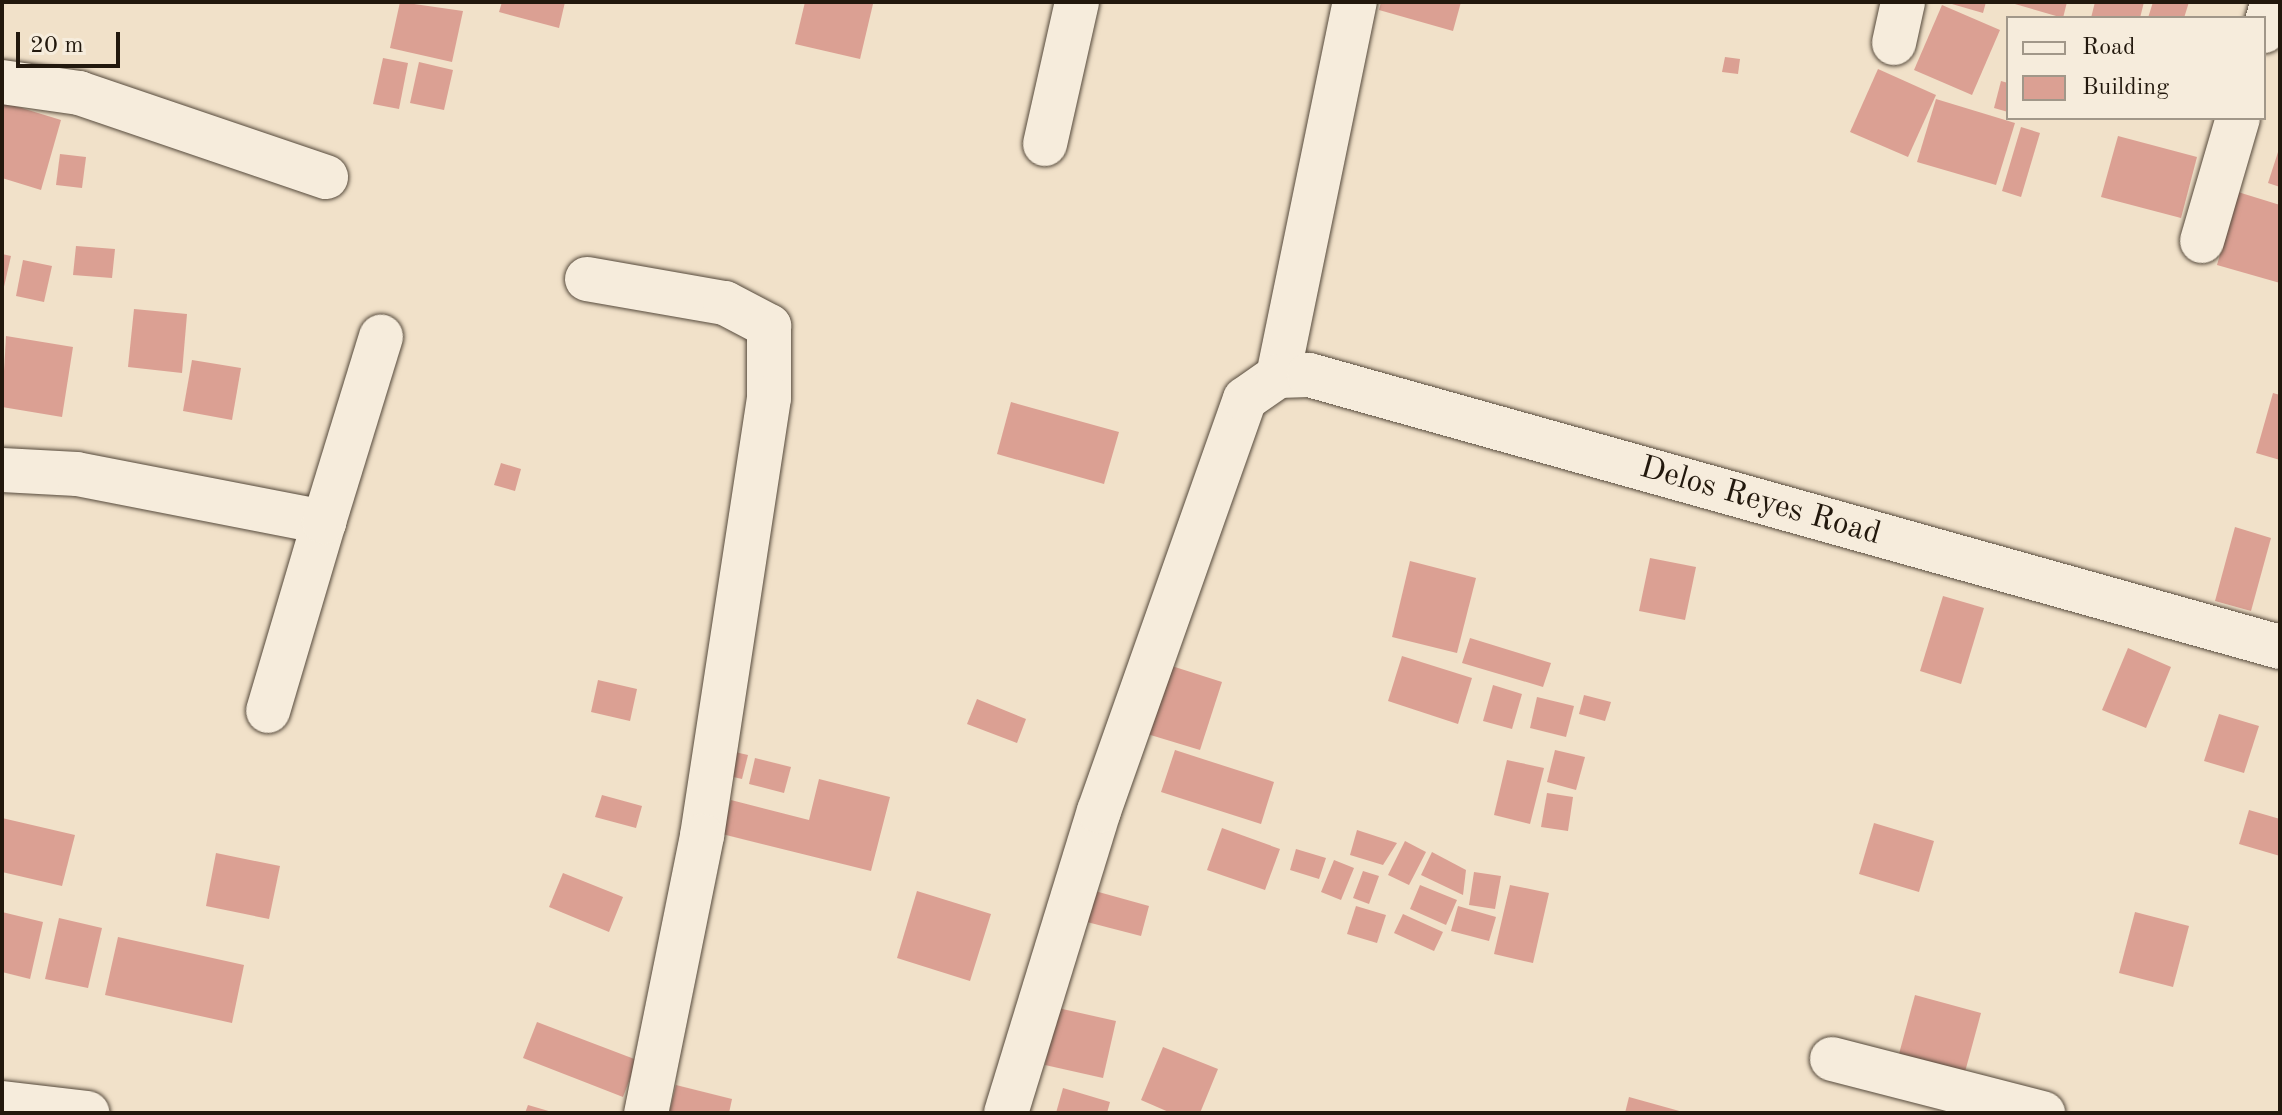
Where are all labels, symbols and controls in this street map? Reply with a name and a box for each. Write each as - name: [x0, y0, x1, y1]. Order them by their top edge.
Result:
- scale bar: [20, 16, 124, 66]
- legend: [2006, 16, 2266, 120]
- text: 20 m: [30, 34, 84, 58]
- text: Road: [2082, 36, 2135, 60]
- text: Building: [2082, 76, 2169, 100]
- street label: Delos Reyes Road: [1635, 449, 1885, 555]

